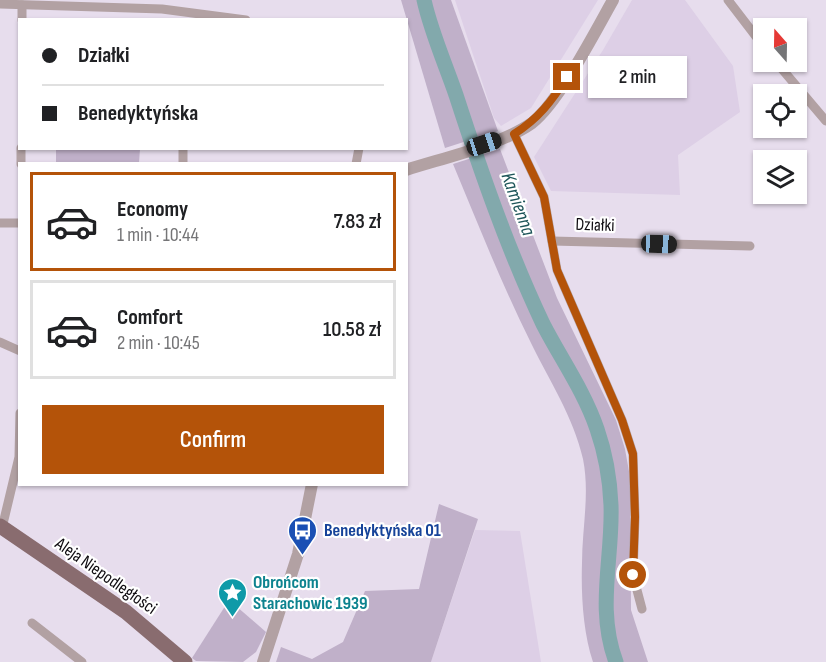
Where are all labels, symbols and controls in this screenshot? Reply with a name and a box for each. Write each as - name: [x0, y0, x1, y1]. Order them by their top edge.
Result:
- north arrow: [753, 18, 807, 72]
- map controls: [753, 18, 807, 204]
- text: Działki: [78, 42, 130, 69]
- callout: 2 min: [588, 56, 687, 98]
- route end: [553, 63, 580, 90]
- text: 2 min: [619, 65, 656, 89]
- button: locate: [753, 84, 807, 138]
- text: Benedyktyńska: [78, 100, 198, 127]
- car: [464, 130, 504, 158]
- button: layers: [753, 150, 807, 204]
- water label: Kamienna: [496, 169, 540, 239]
- icon: car: [45, 195, 99, 249]
- text: Economy: [117, 196, 188, 223]
- text: 7.83 zł: [333, 208, 381, 235]
- street label: Działki: [575, 214, 615, 236]
- text: 1 min · 10:44: [117, 223, 199, 247]
- car: [641, 234, 677, 254]
- icon: car: [45, 303, 99, 357]
- text: Comfort: [117, 304, 183, 331]
- text: 10.58 zł: [323, 316, 381, 343]
- text: 2 min · 10:45: [117, 331, 200, 355]
- button: Confirm: [42, 405, 384, 474]
- bus stop icon: Benedyktyńska 01: [287, 514, 319, 556]
- place label: Benedyktyńska 01: [324, 520, 441, 541]
- street label: Aleja Niepodległości: [50, 533, 161, 619]
- route start: [619, 561, 646, 588]
- place label: Obrońcom Starachowic 1939: [253, 572, 368, 614]
- place icon: Obrońcom Starachowic 1939: [216, 576, 248, 618]

